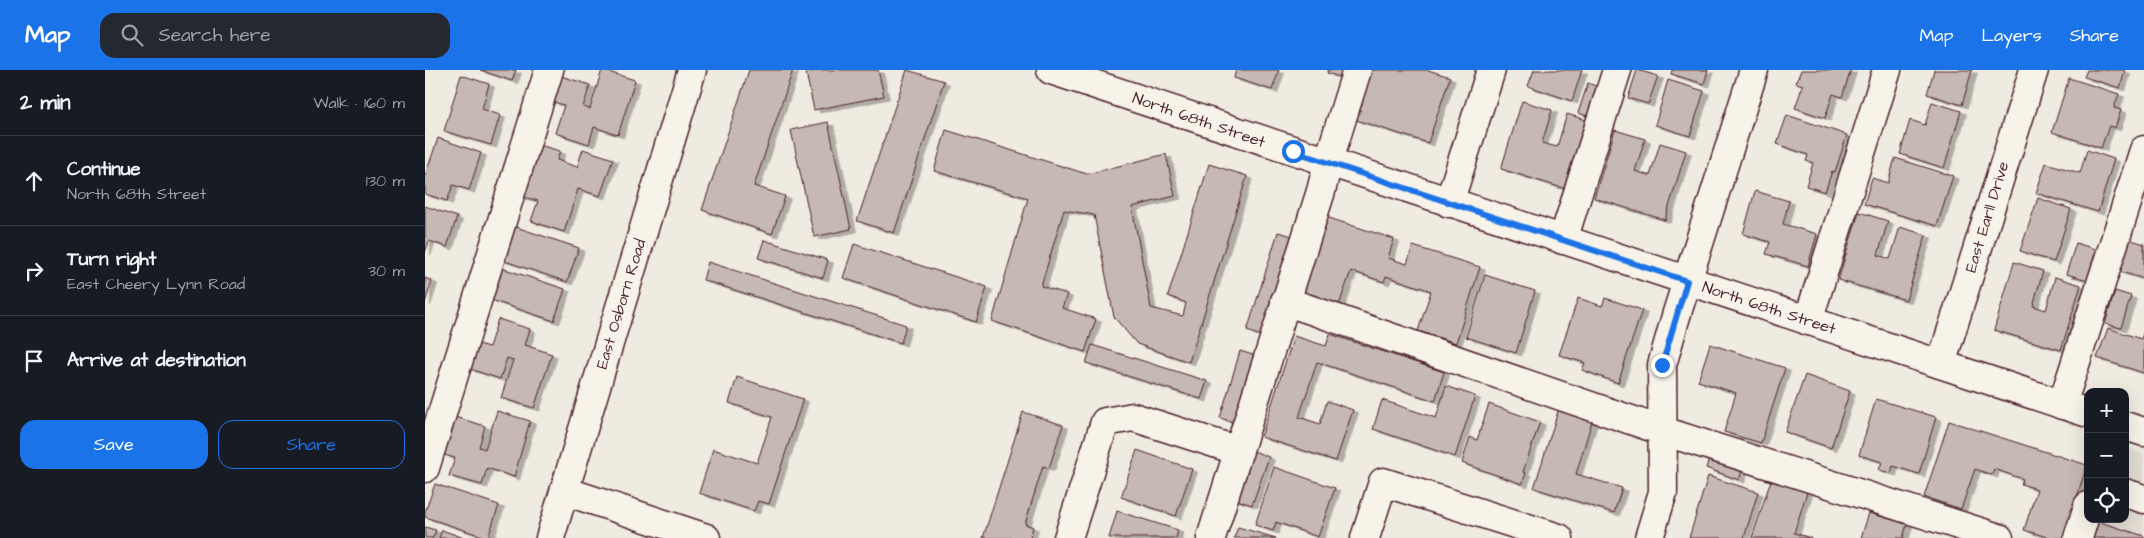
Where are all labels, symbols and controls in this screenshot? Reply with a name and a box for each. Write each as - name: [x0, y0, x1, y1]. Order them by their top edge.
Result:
- search box: [100, 13, 450, 58]
- text: Map: [25, 18, 70, 52]
- icon: search: [118, 21, 146, 49]
- text: Search here: [158, 22, 271, 49]
- text: Map: [1919, 23, 1953, 48]
- text: Layers: [1981, 23, 2042, 48]
- text: Share: [2070, 23, 2119, 48]
- street label: North 68th Street: [1130, 87, 1269, 153]
- text: 2 min: [20, 88, 70, 117]
- text: Walk · 160 m: [313, 92, 405, 114]
- route start: [1282, 140, 1305, 163]
- text: Continue: [67, 156, 141, 183]
- street label: East Earll Drive: [1960, 158, 2014, 275]
- icon: ahead: [20, 167, 48, 195]
- text: 130 m: [366, 170, 405, 192]
- text: North 68th Street: [67, 183, 206, 205]
- street label: East Osborn Road: [591, 236, 651, 372]
- text: Turn right: [67, 246, 156, 273]
- icon: right: [20, 257, 48, 285]
- text: 30 m: [368, 260, 405, 282]
- text: East Cheery Lynn Road: [67, 273, 245, 295]
- street label: North 68th Street: [1699, 276, 1839, 340]
- icon: arrive: [20, 347, 48, 375]
- text: Arrive at destination: [67, 347, 246, 374]
- route end: [1651, 354, 1674, 377]
- map controls: [2084, 388, 2129, 523]
- button: +: [2084, 388, 2129, 433]
- button: Save: [20, 420, 208, 469]
- button: Share: [218, 420, 405, 469]
- button: −: [2084, 433, 2129, 478]
- button: locate: [2084, 478, 2129, 523]

